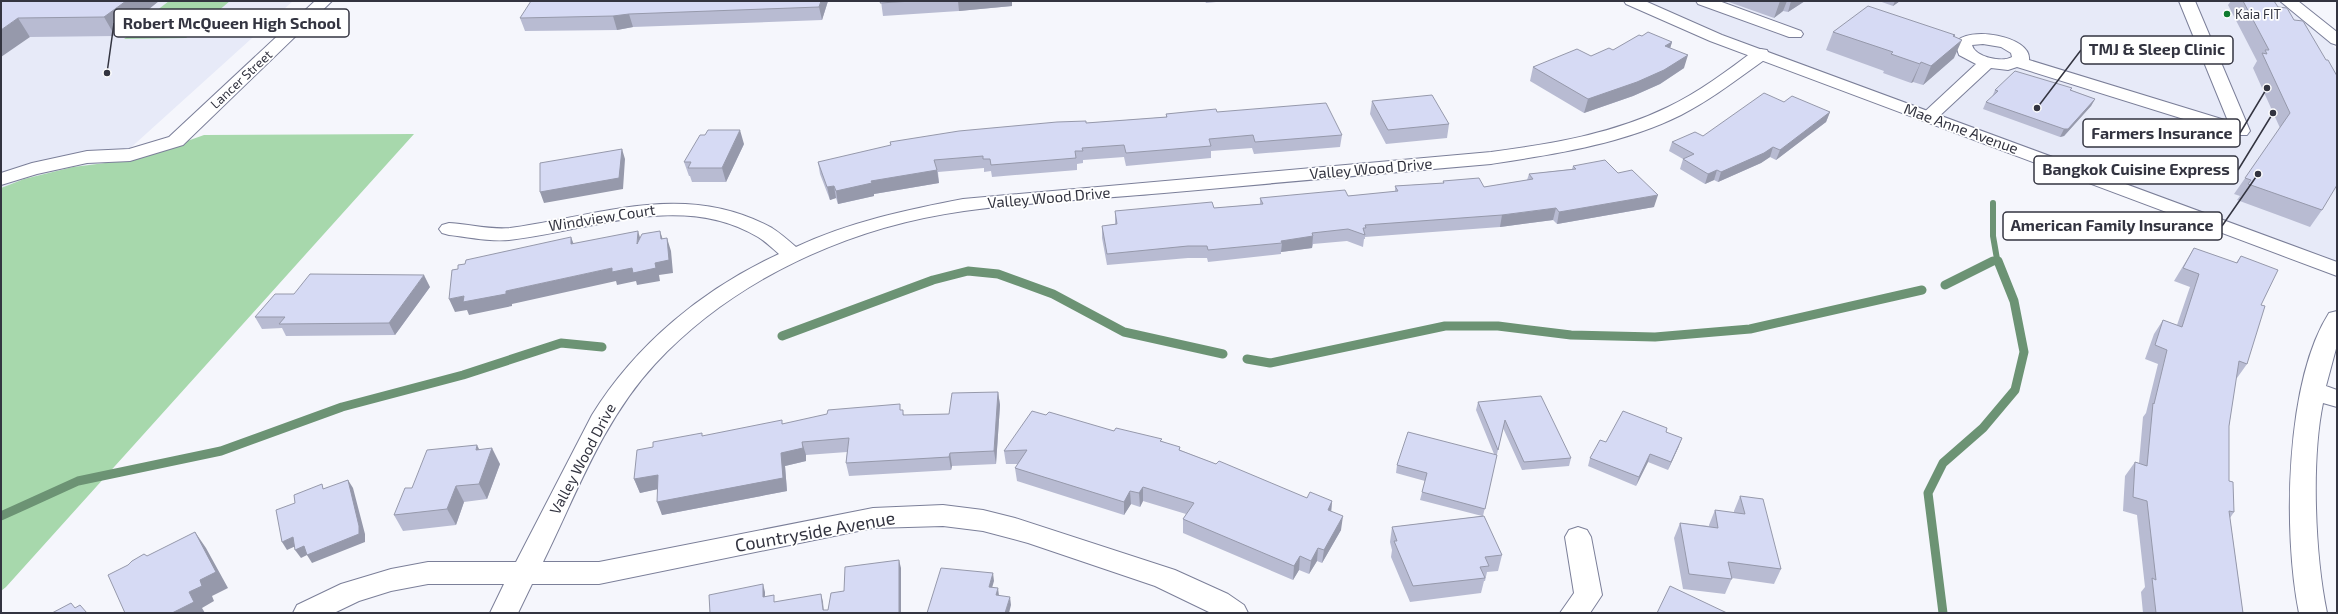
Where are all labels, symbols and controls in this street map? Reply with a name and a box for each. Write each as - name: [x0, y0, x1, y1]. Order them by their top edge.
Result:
- place label: Kaia FIT: [2235, 6, 2281, 22]
- callout: Robert McQueen High School: [114, 9, 349, 37]
- marker: Kaia FIT: [2222, 9, 2232, 19]
- text: Robert McQueen High School: [123, 13, 342, 33]
- callout: TMJ & Sleep Clinic: [2081, 36, 2233, 64]
- text: TMJ & Sleep Clinic: [2089, 39, 2225, 58]
- street label: Lancer Street: [207, 46, 275, 112]
- street label: Mae Anne Avenue: [1902, 99, 2021, 157]
- callout: Farmers Insurance: [2083, 119, 2240, 147]
- text: Farmers Insurance: [2091, 123, 2233, 142]
- street label: Valley Wood Drive: [1309, 154, 1433, 182]
- callout: Bangkok Cuisine Express: [2034, 156, 2238, 184]
- text: Bangkok Cuisine Express: [2042, 159, 2230, 178]
- street label: Valley Wood Drive: [987, 183, 1111, 211]
- street label: Windview Court: [547, 200, 657, 234]
- callout: American Family Insurance: [2003, 212, 2222, 240]
- text: American Family Insurance: [2010, 215, 2214, 235]
- street label: Valley Wood Drive: [545, 400, 619, 517]
- street label: Countryside Avenue: [733, 506, 897, 556]

